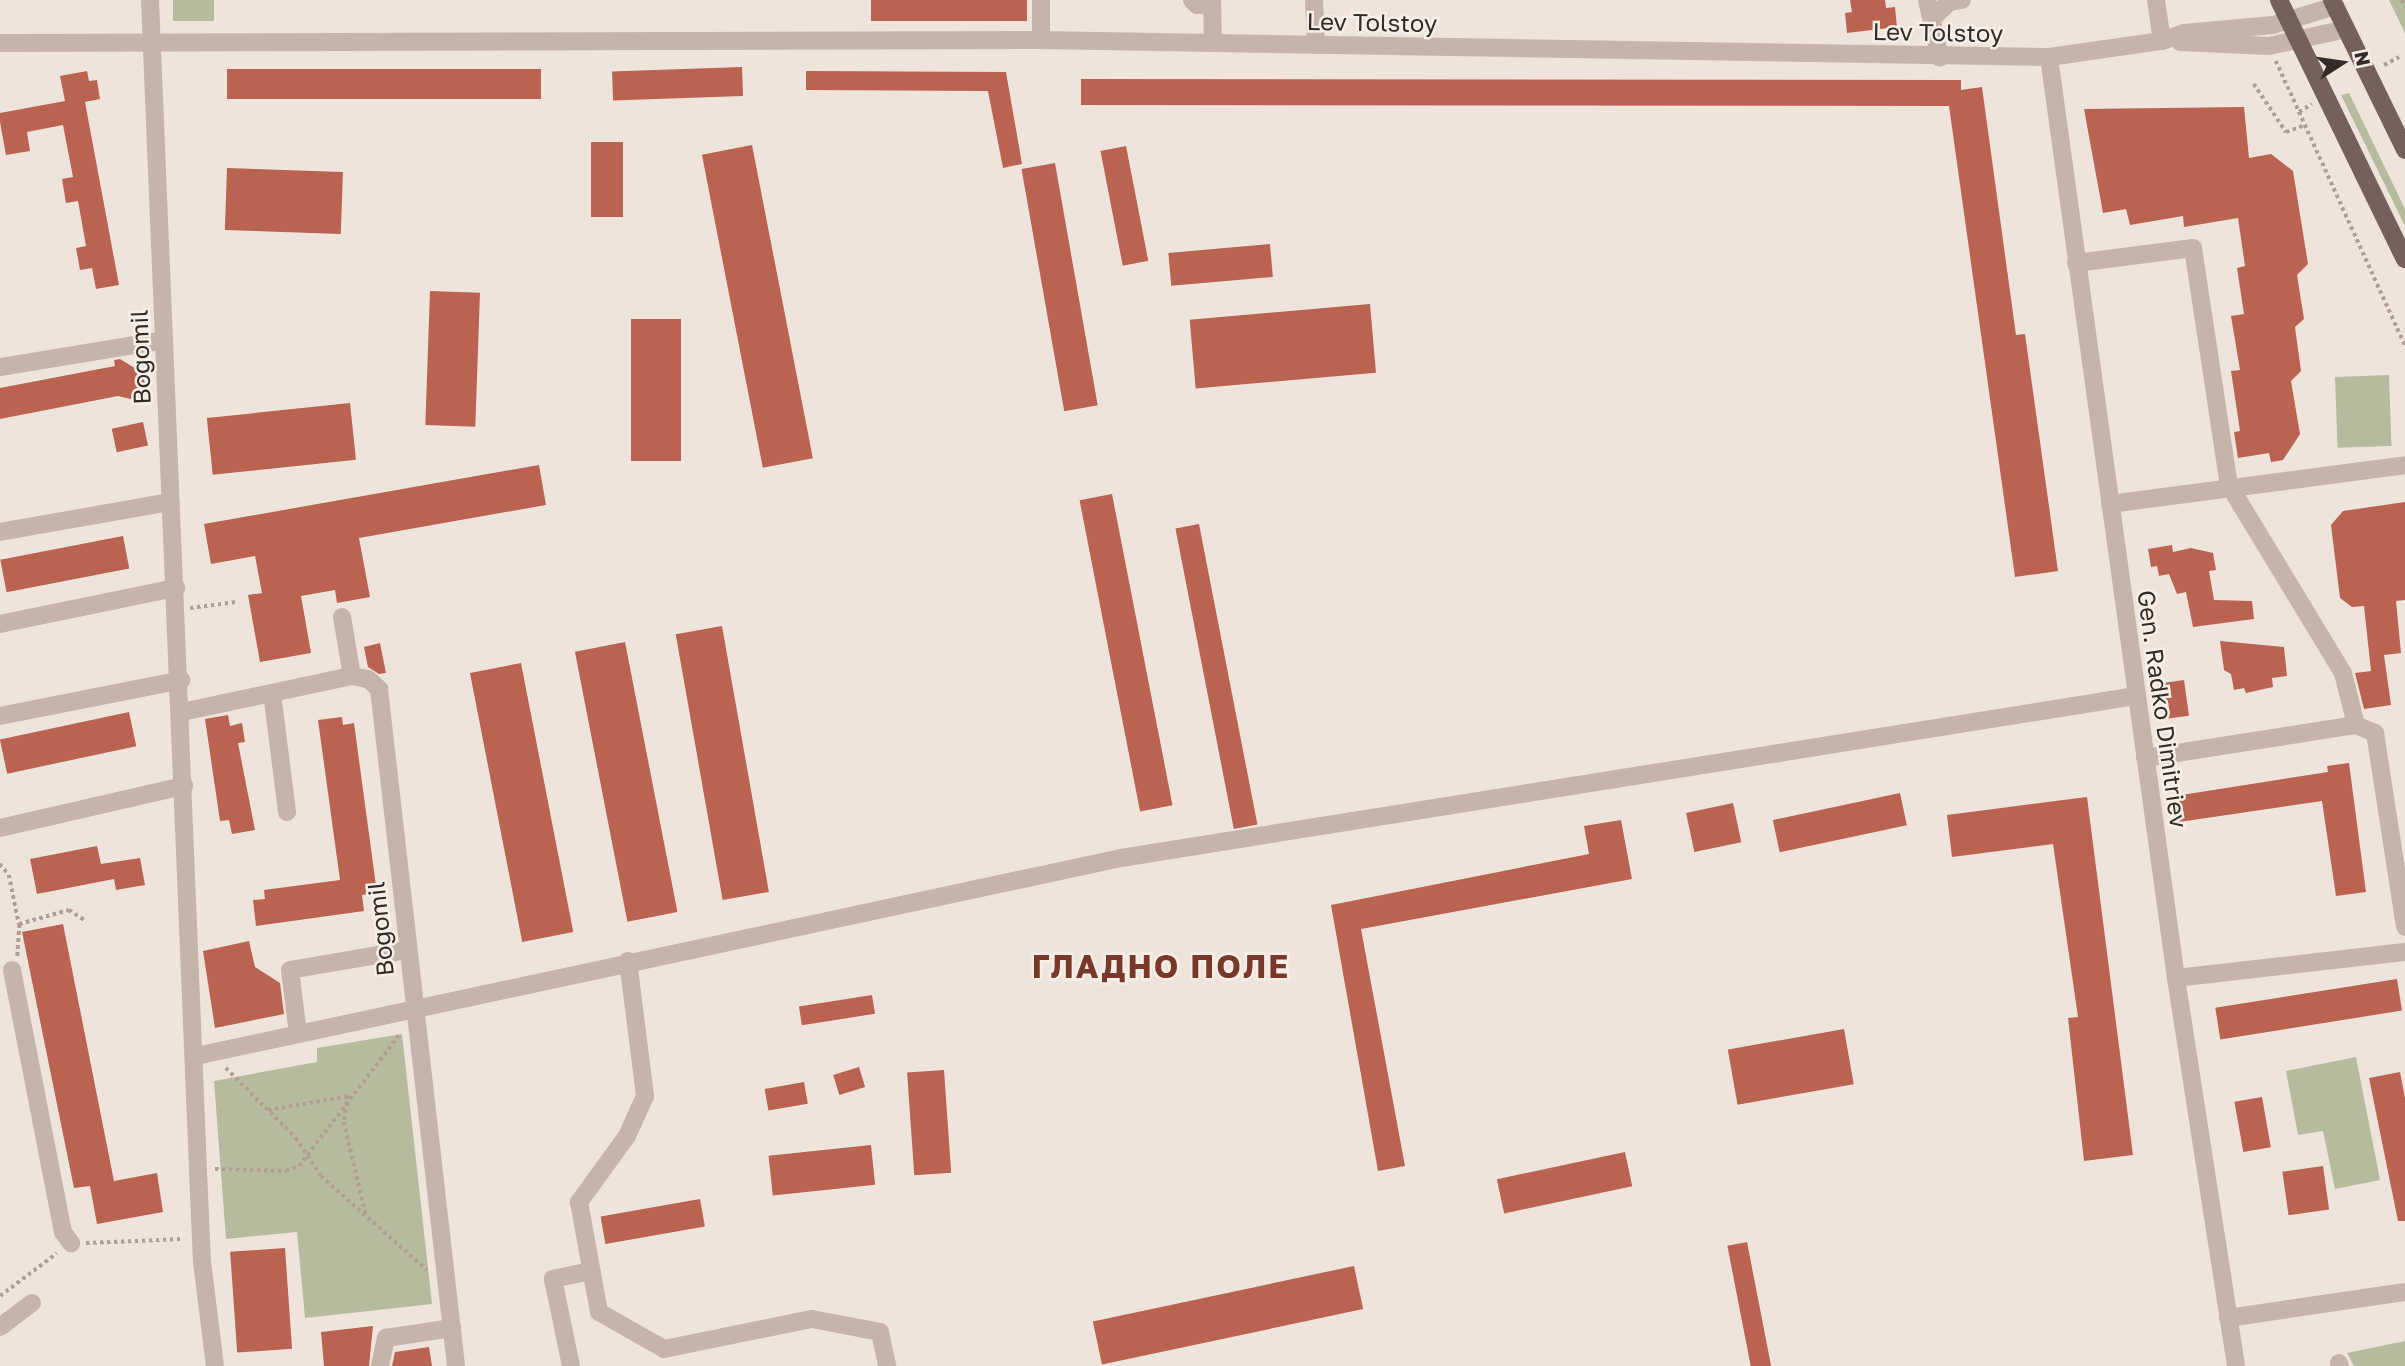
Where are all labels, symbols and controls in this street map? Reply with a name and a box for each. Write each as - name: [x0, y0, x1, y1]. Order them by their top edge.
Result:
- street label: Lev Tolstoy: [1306, 6, 1438, 38]
- street label: Lev Tolstoy: [1872, 16, 2004, 48]
- north arrow: [2307, 28, 2377, 98]
- text: N: [2350, 49, 2376, 68]
- street label: Bogomil: [124, 309, 156, 405]
- street label: Gen. Radko Dimitriev: [2132, 588, 2194, 830]
- street label: Bogomil: [361, 880, 399, 978]
- district label: ГЛАДНО ПОЛЕ: [1033, 947, 1289, 985]

